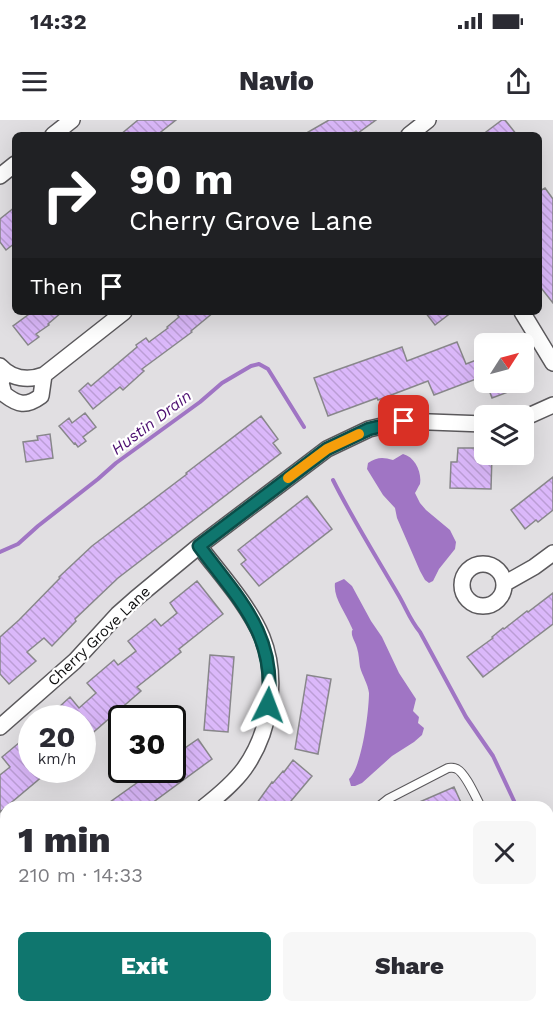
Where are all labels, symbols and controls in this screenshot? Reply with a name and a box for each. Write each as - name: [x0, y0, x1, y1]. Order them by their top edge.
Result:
- text: 14:32: [30, 9, 87, 34]
- icon: menu: [18, 65, 51, 98]
- text: Navio: [239, 65, 314, 97]
- icon: share: [502, 65, 535, 98]
- text: 90 m: [129, 155, 233, 204]
- icon: right: [30, 156, 108, 234]
- text: Cherry Grove Lane: [129, 205, 373, 237]
- icon: arrive: [95, 270, 128, 303]
- text: Then: [30, 274, 83, 299]
- north arrow: [474, 333, 534, 393]
- map controls: [474, 333, 534, 465]
- water label: Hustin Drain: [107, 386, 195, 459]
- pin: [378, 395, 429, 446]
- icon: arrive: [387, 404, 420, 437]
- button: layers: [474, 405, 534, 465]
- street label: Cherry Grove Lane: [44, 582, 154, 690]
- position arrow: [236, 673, 300, 737]
- speed limit sign: 30: [108, 705, 186, 783]
- text: 20: [38, 719, 76, 754]
- text: km/h: [38, 750, 76, 768]
- text: 1 min: [18, 819, 111, 861]
- button: close: [473, 821, 536, 884]
- text: 210 m · 14:33: [18, 863, 143, 887]
- button: Exit: [18, 932, 271, 1001]
- button: Share: [283, 932, 536, 1001]

